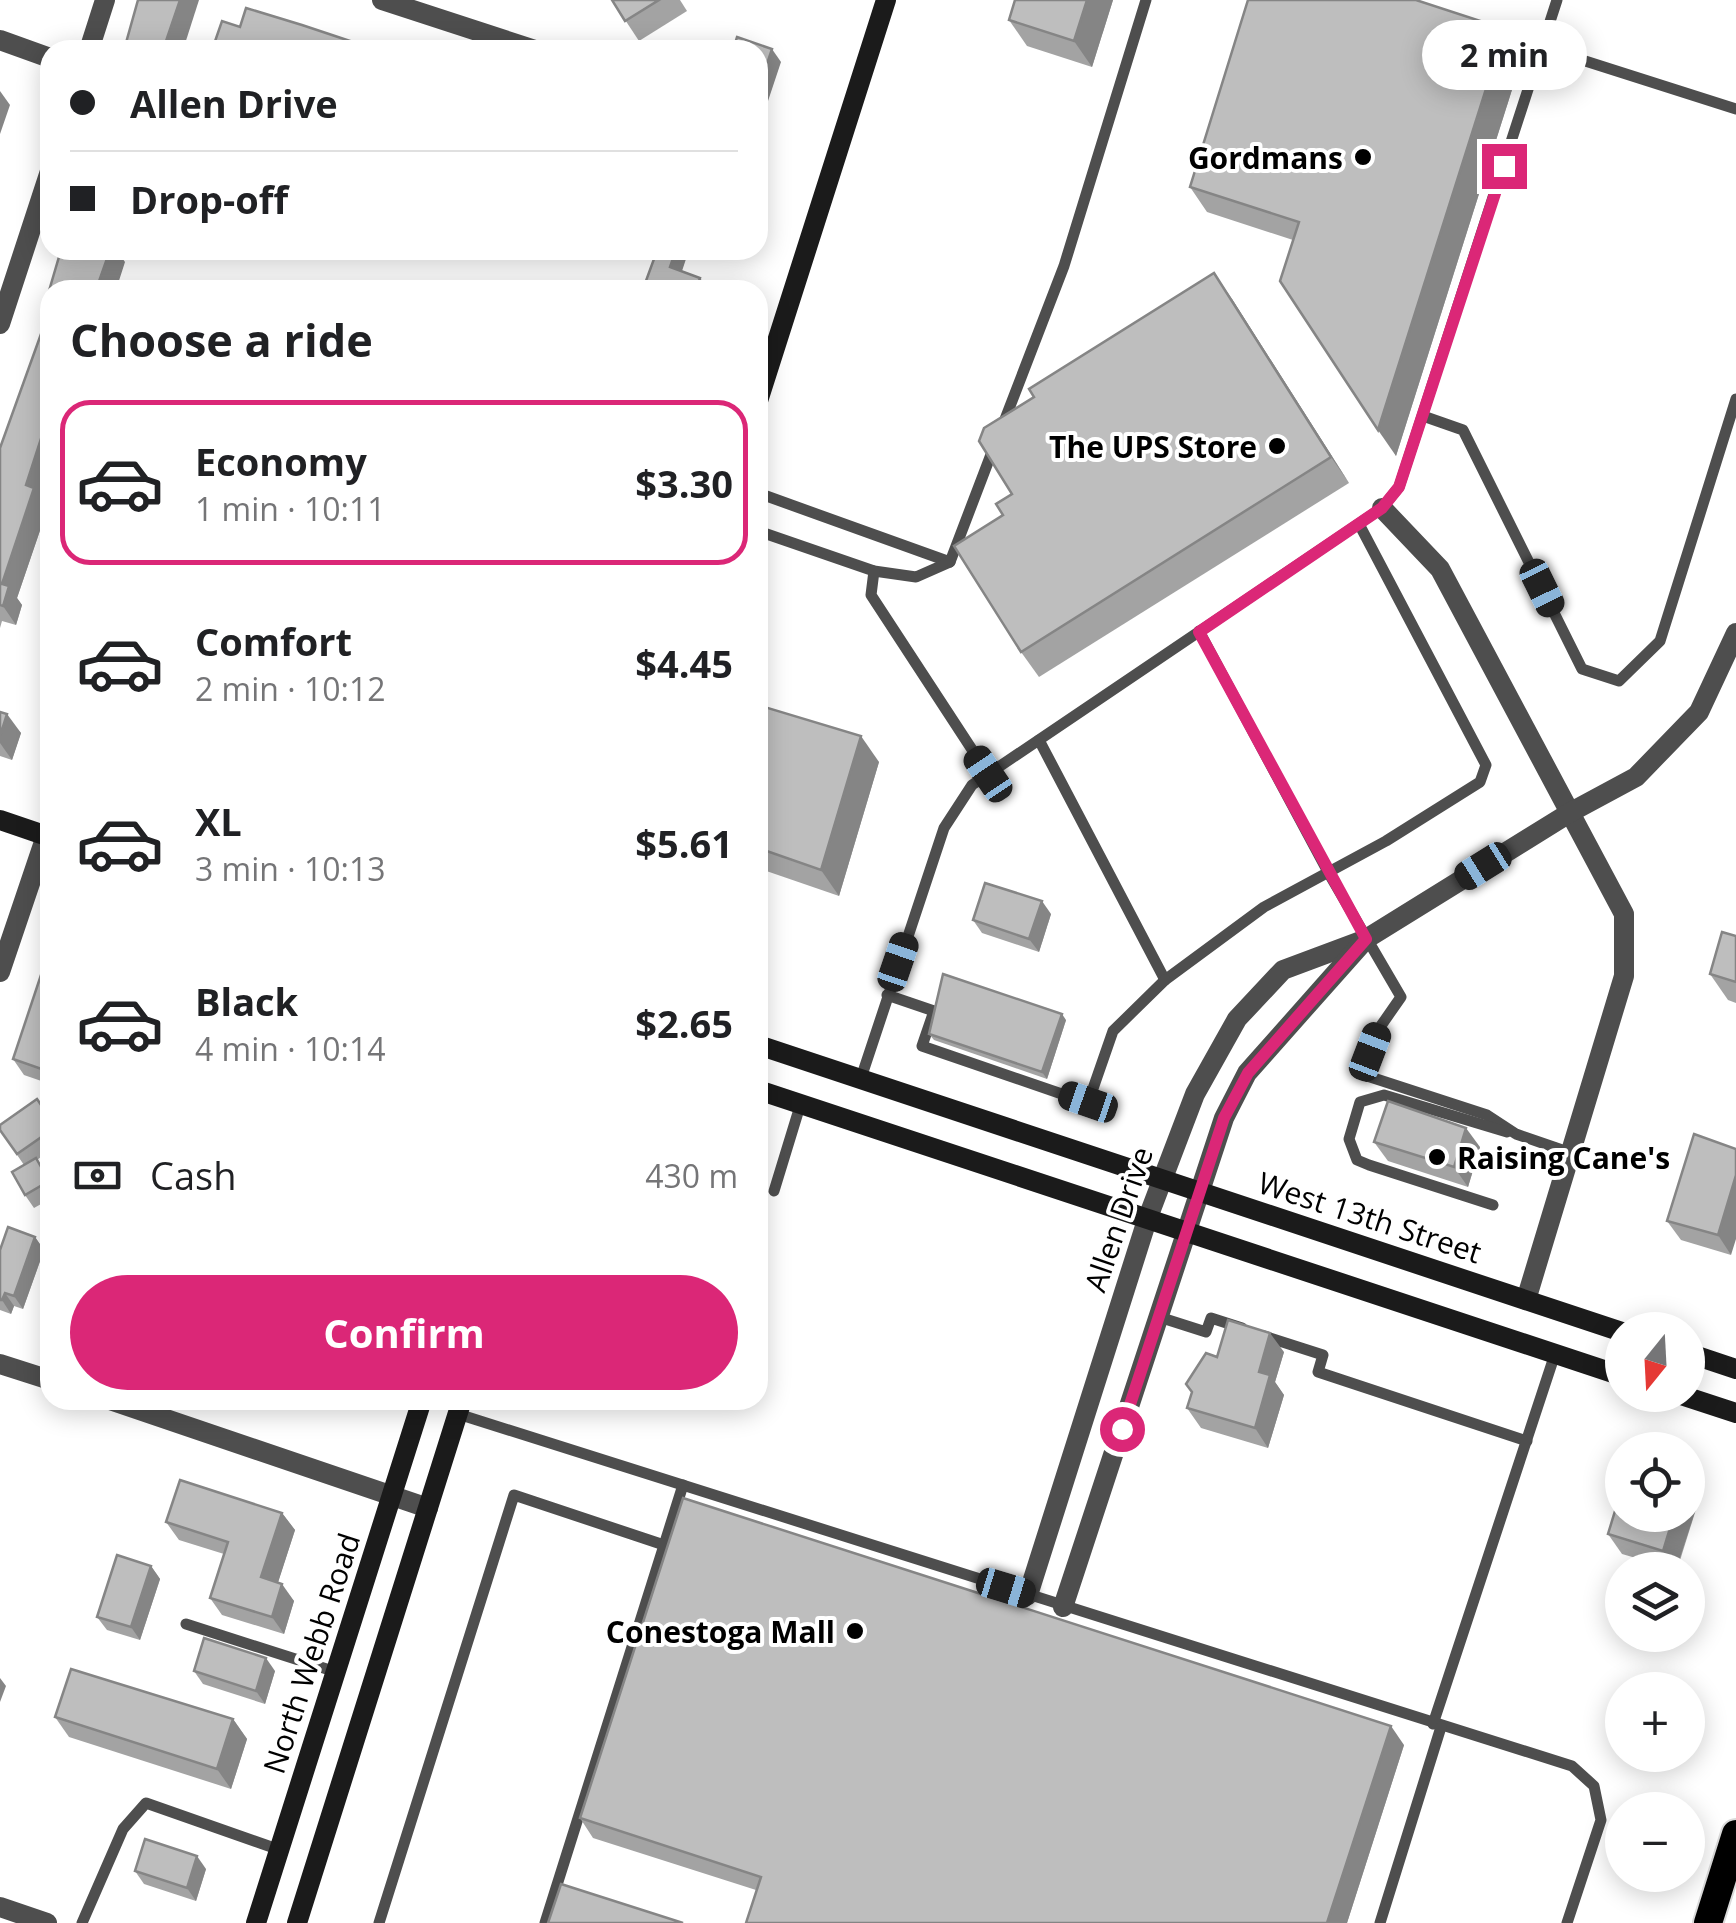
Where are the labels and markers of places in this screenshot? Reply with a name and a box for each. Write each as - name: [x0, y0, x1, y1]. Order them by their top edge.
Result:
- place label: Gordmans: [1188, 137, 1343, 178]
- marker: Gordmans: [1352, 146, 1374, 168]
- place label: The UPS Store: [1049, 426, 1257, 467]
- marker: The UPS Store: [1266, 435, 1288, 457]
- place label: Raising Cane's: [1457, 1137, 1670, 1178]
- marker: Raising Cane's: [1426, 1146, 1448, 1168]
- place label: Conestoga Mall: [606, 1611, 835, 1652]
- marker: Conestoga Mall: [844, 1620, 866, 1642]

